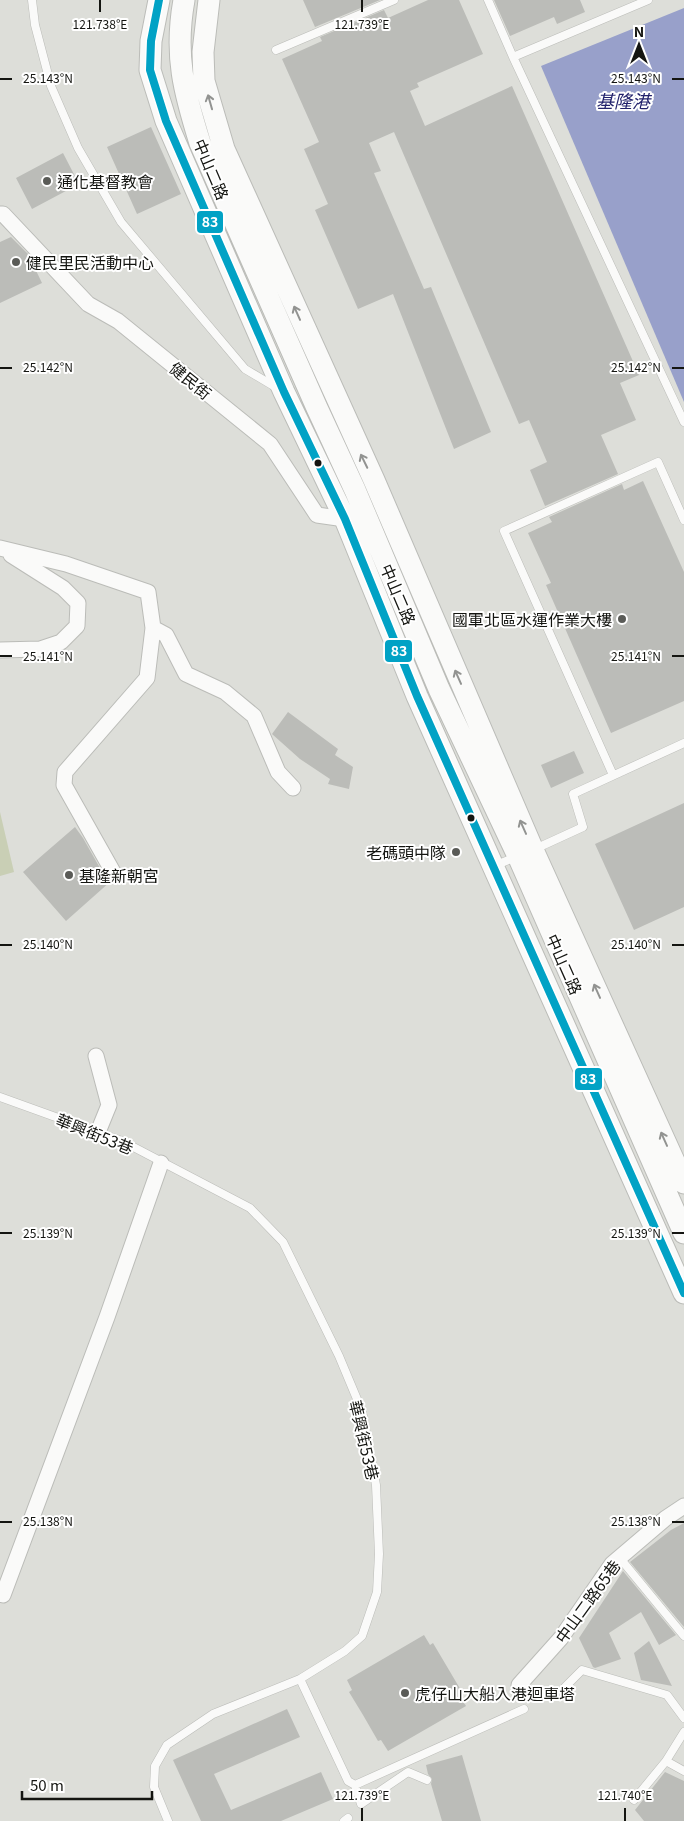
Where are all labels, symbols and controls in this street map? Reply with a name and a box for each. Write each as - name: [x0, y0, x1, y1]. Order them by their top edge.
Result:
- text: 121.738°E: [73, 15, 127, 32]
- text: 121.739°E: [335, 15, 389, 32]
- north arrow: [614, 20, 664, 70]
- text: N: [634, 21, 644, 41]
- text: 25.143°N: [23, 69, 73, 86]
- text: 25.143°N: [611, 69, 661, 86]
- water label: 基隆港: [596, 87, 653, 113]
- one-way arrow: [205, 94, 215, 110]
- street label: 中山二路: [188, 135, 236, 203]
- place label: 通化基督教會: [57, 169, 153, 193]
- marker: 通化基督教會: [41, 175, 53, 187]
- line badge: 83: [196, 210, 224, 234]
- text: 83: [202, 211, 218, 231]
- place label: 健民里民活動中心: [26, 250, 154, 274]
- marker: 健民里民活動中心: [10, 256, 22, 268]
- one-way arrow: [292, 306, 302, 321]
- street label: 健民街: [165, 356, 217, 404]
- text: 25.142°N: [23, 358, 73, 375]
- text: 25.142°N: [611, 358, 661, 375]
- one-way arrow: [359, 454, 369, 469]
- unlabelled marker: [313, 458, 323, 468]
- street label: 中山二路: [375, 560, 423, 628]
- place label: 國軍北區水運作業大樓: [452, 607, 612, 631]
- marker: 國軍北區水運作業大樓: [616, 613, 628, 625]
- line badge: 83: [384, 639, 413, 663]
- text: 83: [391, 640, 407, 660]
- text: 25.141°N: [23, 647, 73, 664]
- text: 25.141°N: [611, 647, 661, 664]
- one-way arrow: [453, 670, 462, 685]
- unlabelled marker: [466, 813, 476, 823]
- one-way arrow: [518, 819, 527, 835]
- place label: 老碼頭中隊: [366, 840, 446, 864]
- marker: 老碼頭中隊: [450, 846, 462, 858]
- place label: 基隆新朝宮: [79, 863, 159, 887]
- marker: 基隆新朝宮: [63, 869, 75, 881]
- street label: 中山二路: [541, 930, 589, 998]
- text: 25.140°N: [23, 935, 73, 952]
- text: 25.140°N: [611, 935, 661, 952]
- one-way arrow: [591, 984, 601, 999]
- line badge: 83: [574, 1067, 603, 1091]
- text: 83: [580, 1068, 596, 1088]
- street label: 華興街53巷: [53, 1107, 137, 1159]
- one-way arrow: [659, 1132, 668, 1147]
- text: 25.139°N: [23, 1224, 73, 1241]
- text: 25.139°N: [611, 1224, 661, 1241]
- street label: 華興街53巷: [344, 1397, 386, 1483]
- text: 25.138°N: [23, 1512, 73, 1529]
- text: 25.138°N: [611, 1512, 661, 1529]
- street label: 中山二路65巷: [549, 1554, 625, 1648]
- place label: 虎仔山大船入港迴車塔: [415, 1681, 575, 1705]
- marker: 虎仔山大船入港迴車塔: [399, 1687, 411, 1699]
- scale bar: [22, 1768, 152, 1800]
- text: 50 m: [30, 1774, 64, 1795]
- text: 121.739°E: [335, 1786, 389, 1803]
- text: 121.740°E: [598, 1786, 652, 1803]

